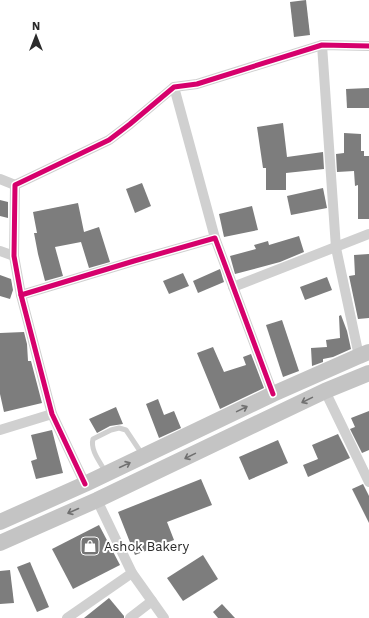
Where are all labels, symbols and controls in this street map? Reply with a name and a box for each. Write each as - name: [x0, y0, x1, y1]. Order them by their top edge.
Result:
- north arrow: [16, 16, 56, 56]
- text: N: [32, 20, 40, 33]
- one-way arrow: [302, 397, 314, 404]
- one-way arrow: [236, 405, 248, 412]
- one-way arrow: [185, 453, 197, 460]
- one-way arrow: [118, 461, 130, 468]
- one-way arrow: [67, 508, 79, 515]
- shop icon: Ashok Bakery: [79, 535, 101, 557]
- place label: Ashok Bakery: [104, 539, 190, 554]

